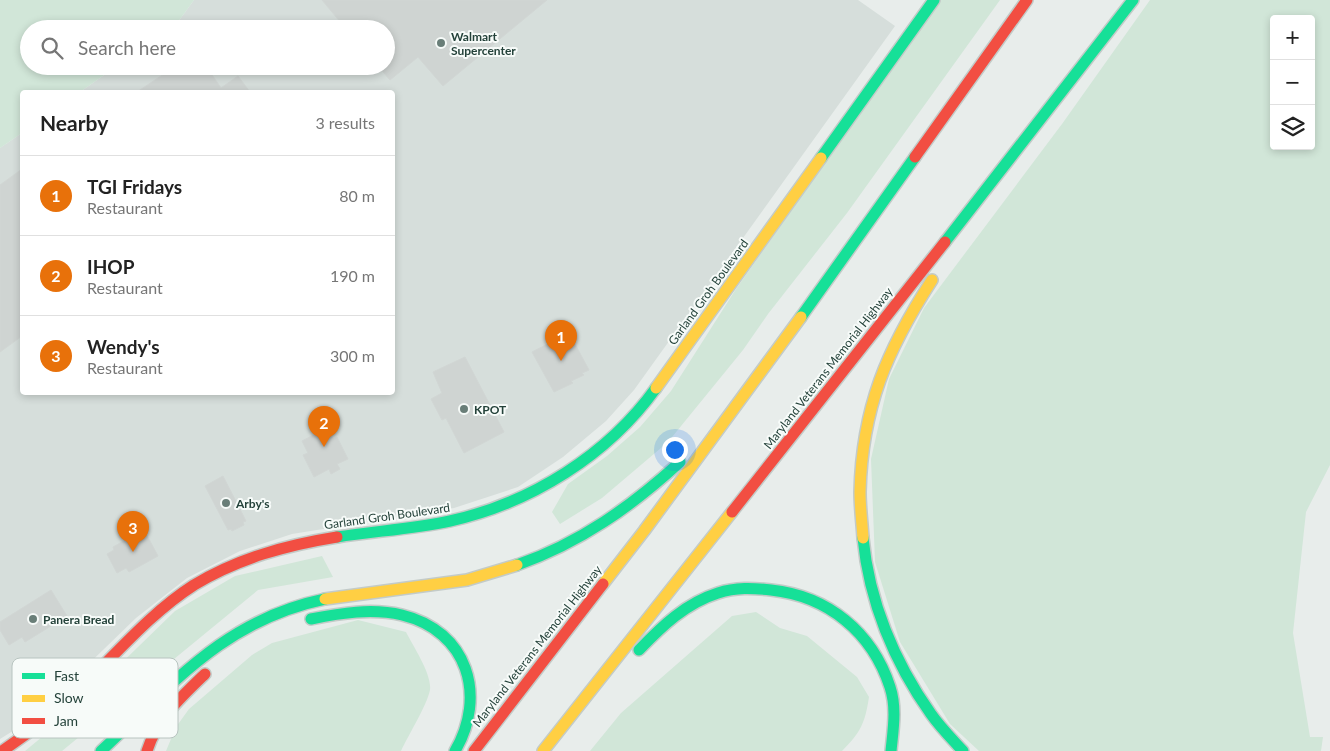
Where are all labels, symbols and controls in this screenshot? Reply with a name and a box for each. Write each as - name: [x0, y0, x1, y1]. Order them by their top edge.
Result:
- map controls: [1270, 15, 1315, 150]
- button: +: [1270, 15, 1315, 60]
- search box: [20, 20, 395, 75]
- place label: Walmart Supercenter: [451, 29, 516, 58]
- icon: search: [38, 34, 66, 62]
- text: Search here: [78, 36, 176, 59]
- marker: Walmart Supercenter: [435, 37, 447, 49]
- button: −: [1270, 60, 1315, 105]
- button: layers: [1270, 105, 1315, 150]
- text: Nearby: [40, 110, 108, 135]
- text: 3 results: [315, 113, 375, 132]
- text: TGI Fridays: [87, 175, 182, 198]
- text: 1: [51, 186, 61, 205]
- text: 80 m: [339, 186, 375, 205]
- text: Restaurant: [87, 198, 163, 217]
- street label: Garland Groh Boulevard: [665, 236, 751, 348]
- text: IHOP: [87, 255, 134, 278]
- text: 2: [51, 266, 61, 285]
- text: 190 m: [330, 266, 375, 285]
- text: Restaurant: [87, 278, 163, 297]
- street label: Maryland Veterans Memorial Highway: [760, 284, 896, 452]
- pin: 1: [545, 320, 577, 361]
- text: Wendy's: [87, 335, 160, 358]
- text: 3: [51, 346, 61, 365]
- text: 300 m: [330, 346, 375, 365]
- text: Restaurant: [87, 358, 163, 377]
- place label: KPOT: [474, 402, 507, 417]
- marker: KPOT: [458, 403, 470, 415]
- pin: 2: [308, 406, 340, 447]
- your location: [662, 437, 688, 463]
- place label: Arby's: [235, 496, 269, 511]
- marker: Arby's: [220, 497, 232, 509]
- street label: Garland Groh Boulevard: [323, 500, 451, 532]
- pin: 3: [117, 511, 149, 552]
- street label: Maryland Veterans Memorial Highway: [469, 562, 605, 730]
- place label: Panera Bread: [43, 612, 115, 627]
- marker: Panera Bread: [27, 613, 39, 625]
- legend: [12, 658, 178, 738]
- text: Fast: [54, 667, 79, 684]
- text: Slow: [54, 689, 84, 706]
- text: Jam: [54, 712, 78, 729]

